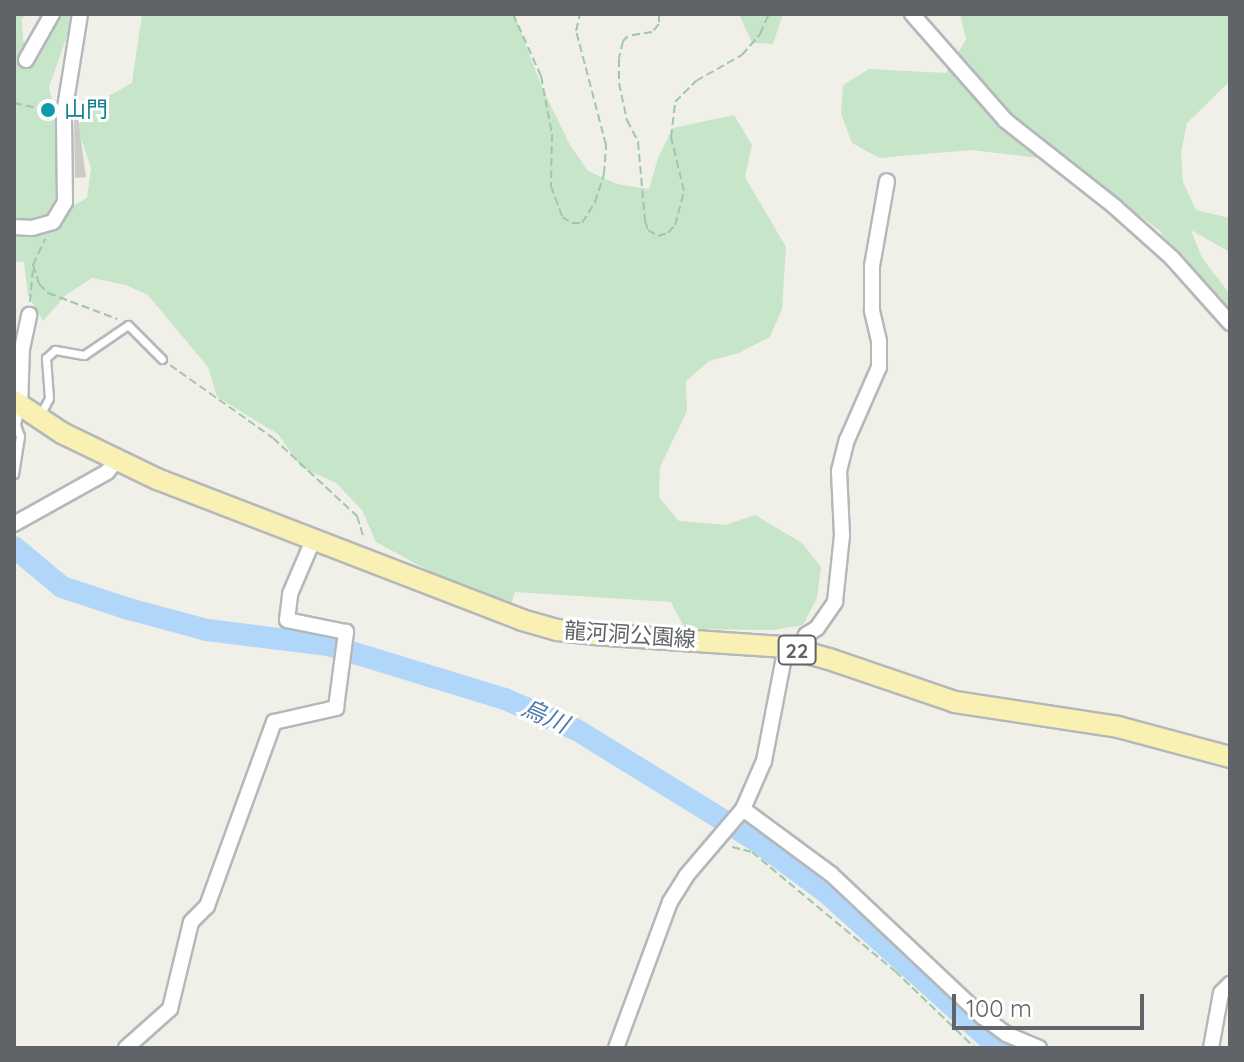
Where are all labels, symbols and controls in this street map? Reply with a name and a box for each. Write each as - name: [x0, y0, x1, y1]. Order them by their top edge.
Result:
- place label: 山門: [64, 97, 108, 123]
- marker: 山門: [39, 101, 57, 119]
- street label: 龍河洞公園線: [563, 617, 697, 653]
- road number: 22: [777, 634, 817, 666]
- water label: 烏川: [517, 693, 573, 739]
- scale bar: [956, 978, 1148, 1028]
- text: 100 m: [966, 993, 1032, 1023]

